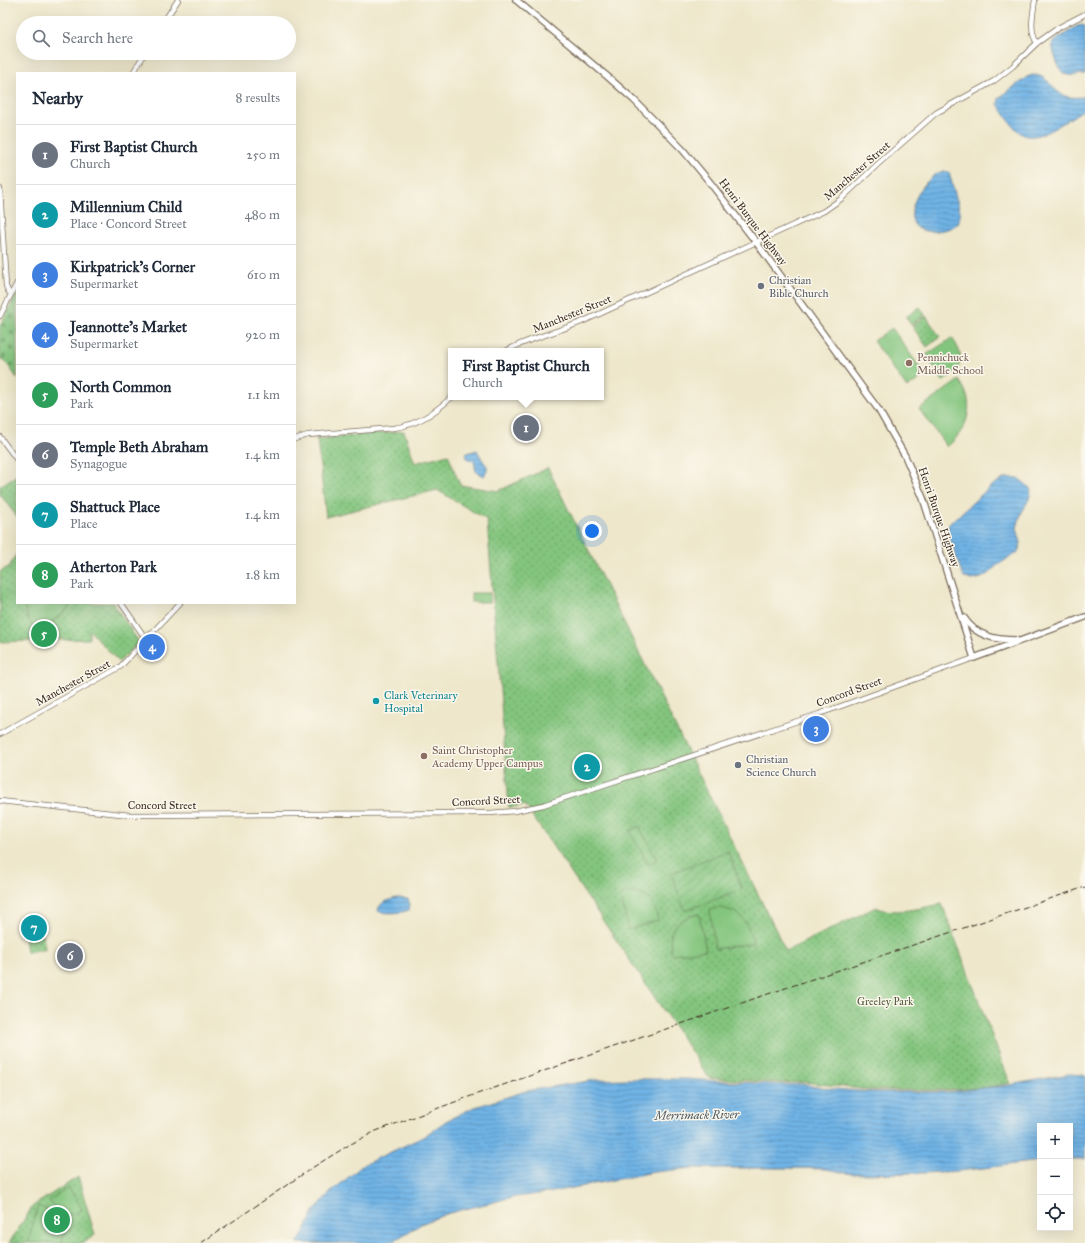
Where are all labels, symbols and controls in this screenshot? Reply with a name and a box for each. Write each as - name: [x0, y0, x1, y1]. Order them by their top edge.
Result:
- search box: [16, 16, 296, 60]
- icon: search: [30, 27, 52, 49]
- text: Search here: [62, 29, 133, 47]
- text: Nearby: [32, 88, 83, 109]
- text: 8 results: [236, 90, 280, 106]
- text: First Baptist Church: [70, 138, 197, 156]
- street label: Manchester Street: [821, 139, 893, 203]
- text: 1: [42, 147, 48, 163]
- text: 250 m: [246, 147, 280, 163]
- text: Church: [70, 156, 110, 172]
- street label: Henri Burque Highway: [715, 176, 790, 269]
- text: Millennium Child: [70, 198, 182, 216]
- text: 2: [42, 207, 48, 223]
- text: 480 m: [245, 207, 280, 223]
- text: Place · Concord Street: [70, 216, 187, 232]
- text: Kirkpatrick's Corner: [70, 258, 195, 276]
- text: 3: [42, 267, 48, 283]
- text: 610 m: [247, 267, 280, 283]
- place label: Christian Bible Church: [769, 274, 829, 300]
- text: Supermarket: [70, 276, 138, 292]
- marker: Christian Bible Church: [756, 281, 766, 291]
- street label: Manchester Street: [531, 292, 613, 336]
- text: Jeannotte's Market: [70, 318, 187, 336]
- text: 4: [41, 327, 49, 343]
- text: 920 m: [245, 327, 280, 343]
- text: Supermarket: [70, 336, 138, 352]
- popup: [448, 348, 604, 400]
- place label: Pennichuck Middle School: [917, 351, 983, 377]
- text: First Baptist Church: [462, 357, 590, 375]
- marker: Pennichuck Middle School: [904, 358, 914, 368]
- text: Church: [462, 375, 503, 391]
- text: North Common: [70, 378, 171, 396]
- text: 5: [42, 387, 48, 403]
- text: 1.1 km: [247, 387, 280, 403]
- text: Park: [70, 396, 94, 412]
- pin: 1: [513, 413, 539, 443]
- text: Temple Beth Abraham: [70, 438, 208, 456]
- text: 6: [42, 447, 48, 463]
- text: 1.4 km: [245, 447, 280, 463]
- text: Synagogue: [70, 456, 127, 472]
- street label: Henri Burque Highway: [915, 465, 963, 570]
- text: Shattuck Place: [70, 498, 160, 516]
- text: 7: [42, 507, 48, 523]
- text: 1.4 km: [245, 507, 280, 523]
- text: Place: [70, 516, 97, 532]
- your location: [582, 521, 602, 541]
- text: Atherton Park: [70, 558, 157, 576]
- text: 8: [42, 567, 48, 583]
- text: 1.8 km: [245, 567, 280, 583]
- text: Park: [70, 576, 94, 592]
- pin: 5: [31, 619, 57, 649]
- pin: 4: [139, 632, 165, 662]
- street label: Manchester Street: [33, 657, 113, 709]
- street label: Concord Street: [815, 674, 884, 710]
- place label: Clark Veterinary Hospital: [384, 689, 458, 715]
- marker: Clark Veterinary Hospital: [371, 696, 381, 706]
- pin: 3: [803, 714, 829, 744]
- place label: Saint Christopher Academy Upper Campus: [431, 744, 543, 770]
- marker: Saint Christopher Academy Upper Campus: [419, 751, 429, 761]
- pin: 2: [574, 752, 600, 782]
- place label: Christian Science Church: [746, 753, 816, 779]
- marker: Christian Science Church: [733, 760, 743, 770]
- street label: Concord Street: [451, 793, 521, 809]
- street label: Concord Street: [128, 799, 196, 812]
- pin: 7: [21, 913, 47, 943]
- pin: 6: [57, 941, 83, 971]
- park label: Greeley Park: [857, 995, 914, 1008]
- water label: Merrimack River: [654, 1107, 740, 1123]
- map controls: [1037, 1123, 1073, 1231]
- button: +: [1037, 1123, 1073, 1159]
- button: −: [1037, 1159, 1073, 1195]
- button: locate: [1037, 1195, 1073, 1231]
- pin: 8: [44, 1205, 70, 1235]

